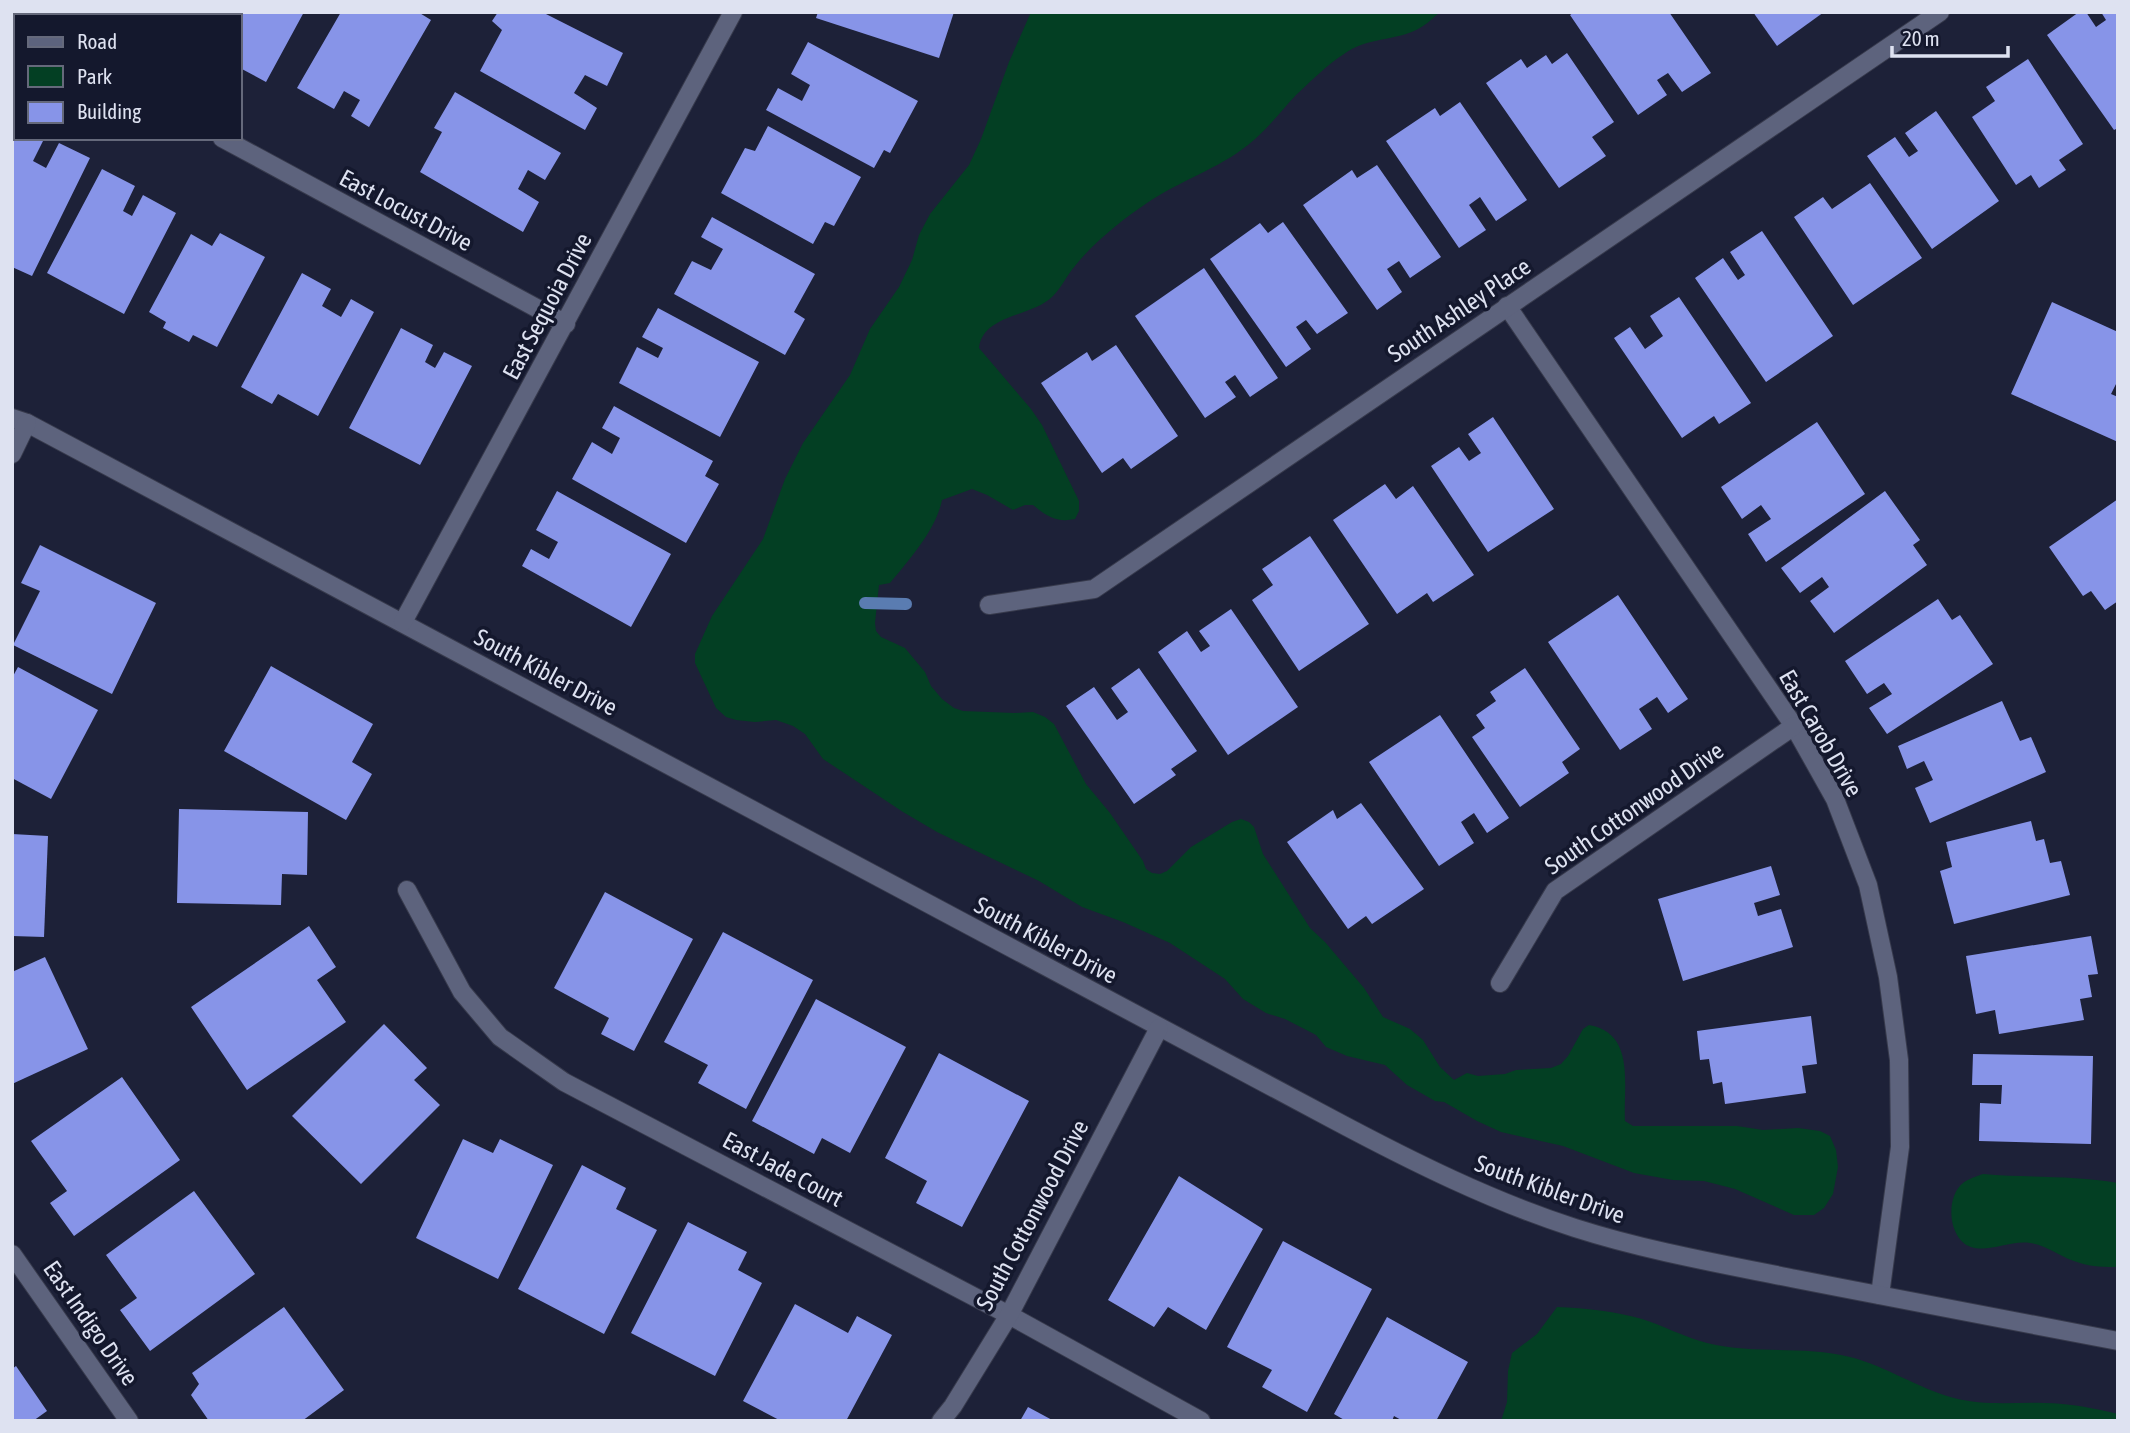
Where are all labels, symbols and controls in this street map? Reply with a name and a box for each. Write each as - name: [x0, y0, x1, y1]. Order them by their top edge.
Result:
- legend: [14, 14, 242, 140]
- scale bar: [1892, 14, 2008, 58]
- text: 20 m: [1902, 26, 1940, 50]
- text: Road: [77, 29, 117, 53]
- text: Park: [77, 64, 112, 88]
- text: Building: [77, 99, 141, 123]
- street label: East Locust Drive: [335, 164, 477, 256]
- street label: East Sequoia Drive: [497, 228, 597, 384]
- street label: South Ashley Place: [1383, 252, 1535, 368]
- street label: South Kibler Drive: [470, 623, 622, 721]
- street label: East Carob Drive: [1774, 665, 1868, 801]
- street label: South Cottonwood Drive: [1540, 736, 1728, 880]
- street label: South Kibler Drive: [970, 891, 1122, 989]
- street label: South Cottonwood Drive: [970, 1115, 1094, 1315]
- street label: East Jade Court: [718, 1126, 848, 1212]
- street label: South Kibler Drive: [1471, 1149, 1629, 1229]
- street label: East Indigo Drive: [38, 1256, 144, 1390]

